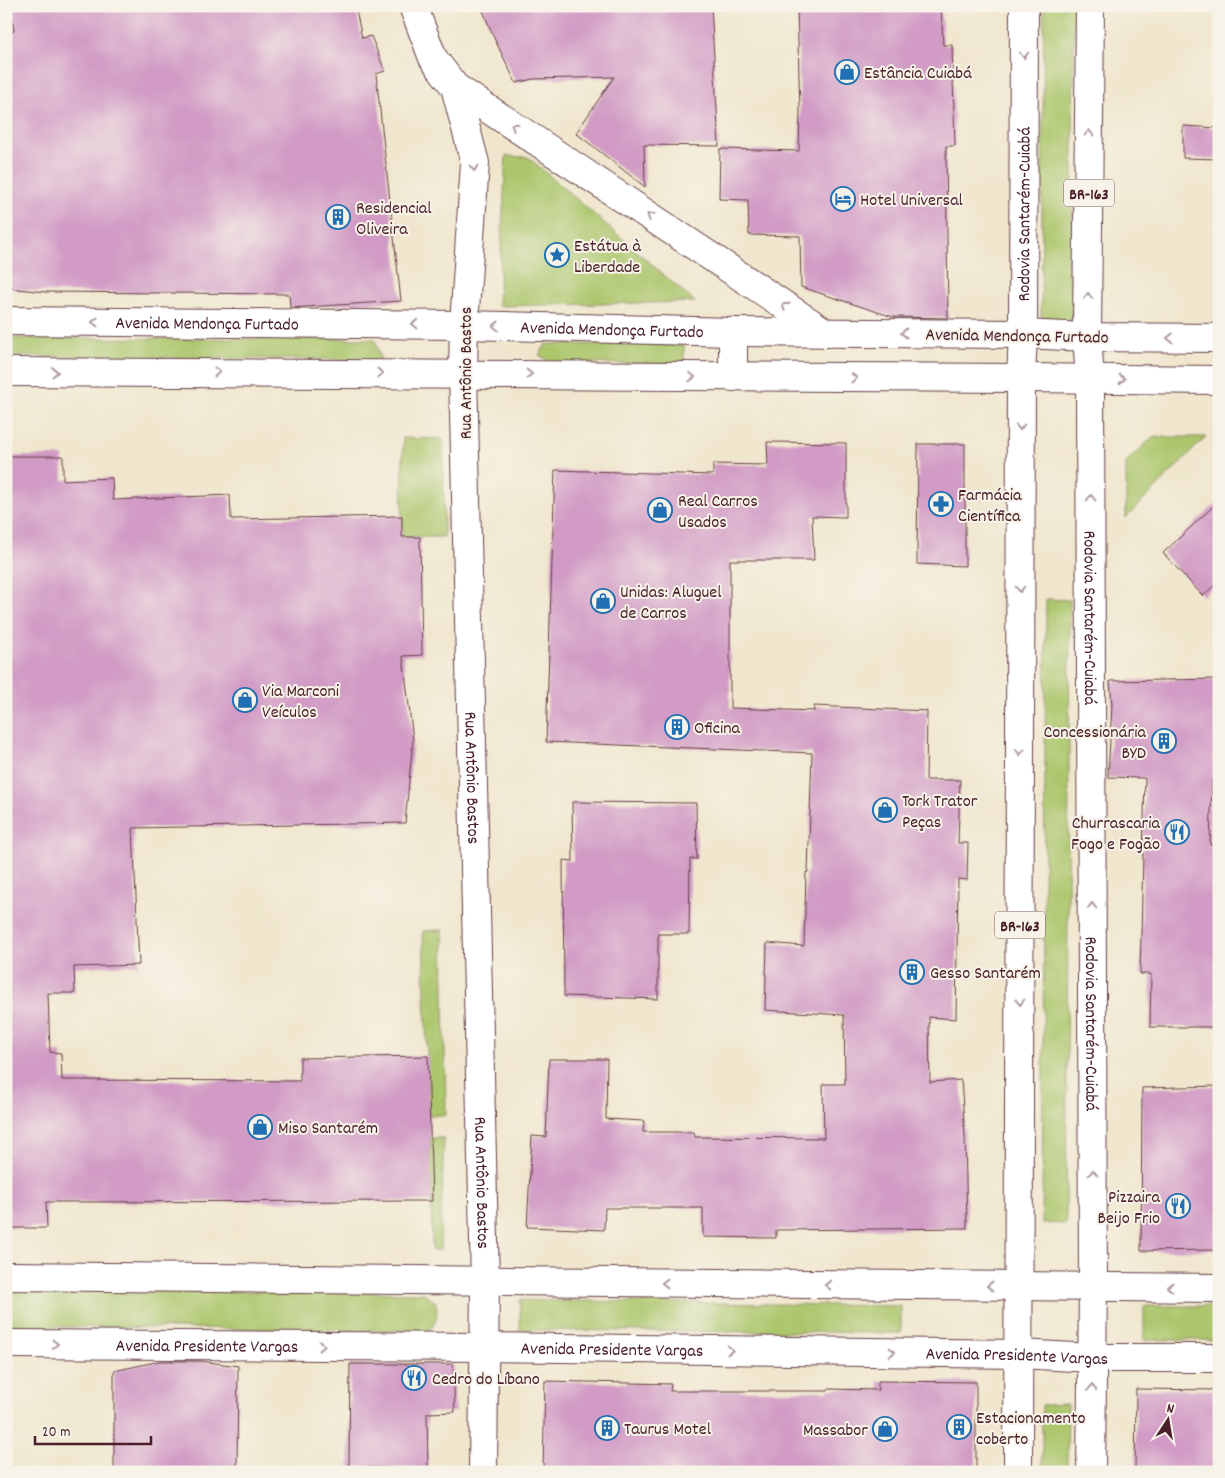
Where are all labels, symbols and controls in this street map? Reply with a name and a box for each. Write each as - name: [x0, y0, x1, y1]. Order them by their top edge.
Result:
- one-way arrow: [1019, 52, 1029, 59]
- shop icon: Estância Cuiabá: [834, 59, 860, 85]
- place label: Estância Cuiabá: [864, 62, 972, 87]
- one-way arrow: [511, 123, 520, 132]
- street label: Rodovia Santarém-Cuiabá: [1013, 127, 1039, 301]
- one-way arrow: [1084, 129, 1094, 136]
- one-way arrow: [469, 165, 479, 173]
- road number: BR-163: [1064, 180, 1114, 207]
- hotel icon: Hotel Universal: [830, 186, 856, 212]
- place label: Hotel Universal: [860, 189, 964, 214]
- place label: Residencial Oliveira: [356, 197, 432, 243]
- building icon: Residencial Oliveira: [325, 204, 351, 230]
- one-way arrow: [646, 213, 655, 222]
- place label: Estátua à Liberdade: [574, 235, 641, 281]
- place icon: Estátua à Liberdade: [544, 242, 570, 268]
- one-way arrow: [1083, 291, 1093, 299]
- one-way arrow: [781, 303, 791, 312]
- street label: Rua Antônio Bastos: [455, 307, 480, 439]
- street label: Avenida Mendonça Furtado: [115, 312, 299, 339]
- one-way arrow: [91, 316, 99, 327]
- street label: Avenida Mendonça Furtado: [520, 316, 704, 346]
- one-way arrow: [411, 319, 418, 329]
- one-way arrow: [492, 320, 500, 331]
- street label: Avenida Mendonça Furtado: [925, 323, 1109, 352]
- one-way arrow: [900, 328, 908, 339]
- one-way arrow: [1166, 333, 1174, 343]
- one-way arrow: [52, 367, 59, 377]
- one-way arrow: [214, 367, 222, 377]
- one-way arrow: [376, 368, 384, 378]
- one-way arrow: [526, 369, 534, 380]
- one-way arrow: [688, 372, 696, 382]
- one-way arrow: [851, 373, 859, 383]
- one-way arrow: [1118, 374, 1126, 384]
- one-way arrow: [1015, 424, 1025, 431]
- place label: Farmácia Científica: [958, 484, 1022, 530]
- place label: Real Carros Usados: [678, 490, 758, 536]
- pharmacy icon: Farmácia Científica: [928, 491, 954, 517]
- one-way arrow: [1086, 494, 1096, 502]
- shop icon: Real Carros Usados: [647, 497, 673, 523]
- street label: Rodovia Santarém-Cuiabá: [1076, 531, 1101, 705]
- place label: Unidas: Aluguel de Carros: [620, 581, 722, 627]
- one-way arrow: [1015, 586, 1025, 594]
- shop icon: Unidas: Aluguel de Carros: [590, 588, 616, 614]
- place label: Via Marconi Veículos: [262, 680, 339, 726]
- shop icon: Via Marconi Veículos: [232, 687, 258, 713]
- street label: Rua Antônio Bastos: [456, 711, 484, 844]
- building icon: Oficina: [664, 714, 690, 740]
- place label: Oficina: [694, 717, 740, 742]
- place label: Concessionária BYD: [1043, 721, 1147, 767]
- building icon: Concessionária BYD: [1151, 728, 1177, 754]
- one-way arrow: [1015, 748, 1025, 756]
- place label: Tork Trator Peças: [902, 790, 978, 836]
- shop icon: Tork Trator Peças: [872, 797, 898, 823]
- place label: Churrascaria Fogo e Fogão: [1071, 812, 1161, 858]
- restaurant icon: Churrascaria Fogo e Fogão: [1164, 819, 1190, 845]
- one-way arrow: [1087, 901, 1097, 909]
- road number: BR-163: [995, 912, 1045, 938]
- street label: Rodovia Santarém-Cuiabá: [1077, 936, 1102, 1111]
- building icon: Gesso Santarém: [899, 959, 925, 985]
- place label: Gesso Santarém: [930, 962, 1041, 987]
- one-way arrow: [1015, 998, 1025, 1006]
- shop icon: Miso Santarém: [247, 1114, 273, 1140]
- street label: Rua Antônio Bastos: [466, 1116, 494, 1249]
- place label: Miso Santarém: [278, 1117, 378, 1142]
- one-way arrow: [1088, 1169, 1098, 1176]
- place label: Pizzaira Beijo Frio: [1097, 1186, 1161, 1232]
- restaurant icon: Pizzaira Beijo Frio: [1165, 1193, 1191, 1219]
- one-way arrow: [661, 1278, 668, 1288]
- one-way arrow: [823, 1280, 831, 1290]
- one-way arrow: [986, 1281, 994, 1292]
- one-way arrow: [1166, 1282, 1174, 1292]
- street label: Avenida Presidente Vargas: [116, 1335, 298, 1361]
- street label: Avenida Presidente Vargas: [520, 1337, 703, 1365]
- one-way arrow: [52, 1339, 59, 1349]
- one-way arrow: [319, 1341, 327, 1351]
- street label: Avenida Presidente Vargas: [925, 1343, 1108, 1373]
- one-way arrow: [726, 1345, 734, 1355]
- one-way arrow: [889, 1347, 897, 1357]
- restaurant icon: Cedro do Líbano: [401, 1365, 427, 1391]
- place label: Cedro do Líbano: [432, 1368, 540, 1393]
- one-way arrow: [1087, 1384, 1097, 1392]
- north arrow: [1142, 1396, 1192, 1446]
- text: N: [1165, 1399, 1176, 1420]
- place label: Estacionamento coberto: [976, 1407, 1085, 1453]
- scale bar: [35, 1413, 151, 1445]
- building icon: Estacionamento coberto: [946, 1414, 972, 1440]
- building icon: Taurus Motel: [594, 1415, 620, 1441]
- shop icon: Massabor: [872, 1416, 898, 1442]
- place label: Taurus Motel: [624, 1418, 712, 1443]
- place label: Massabor: [803, 1419, 868, 1444]
- text: 20 m: [42, 1422, 70, 1444]

